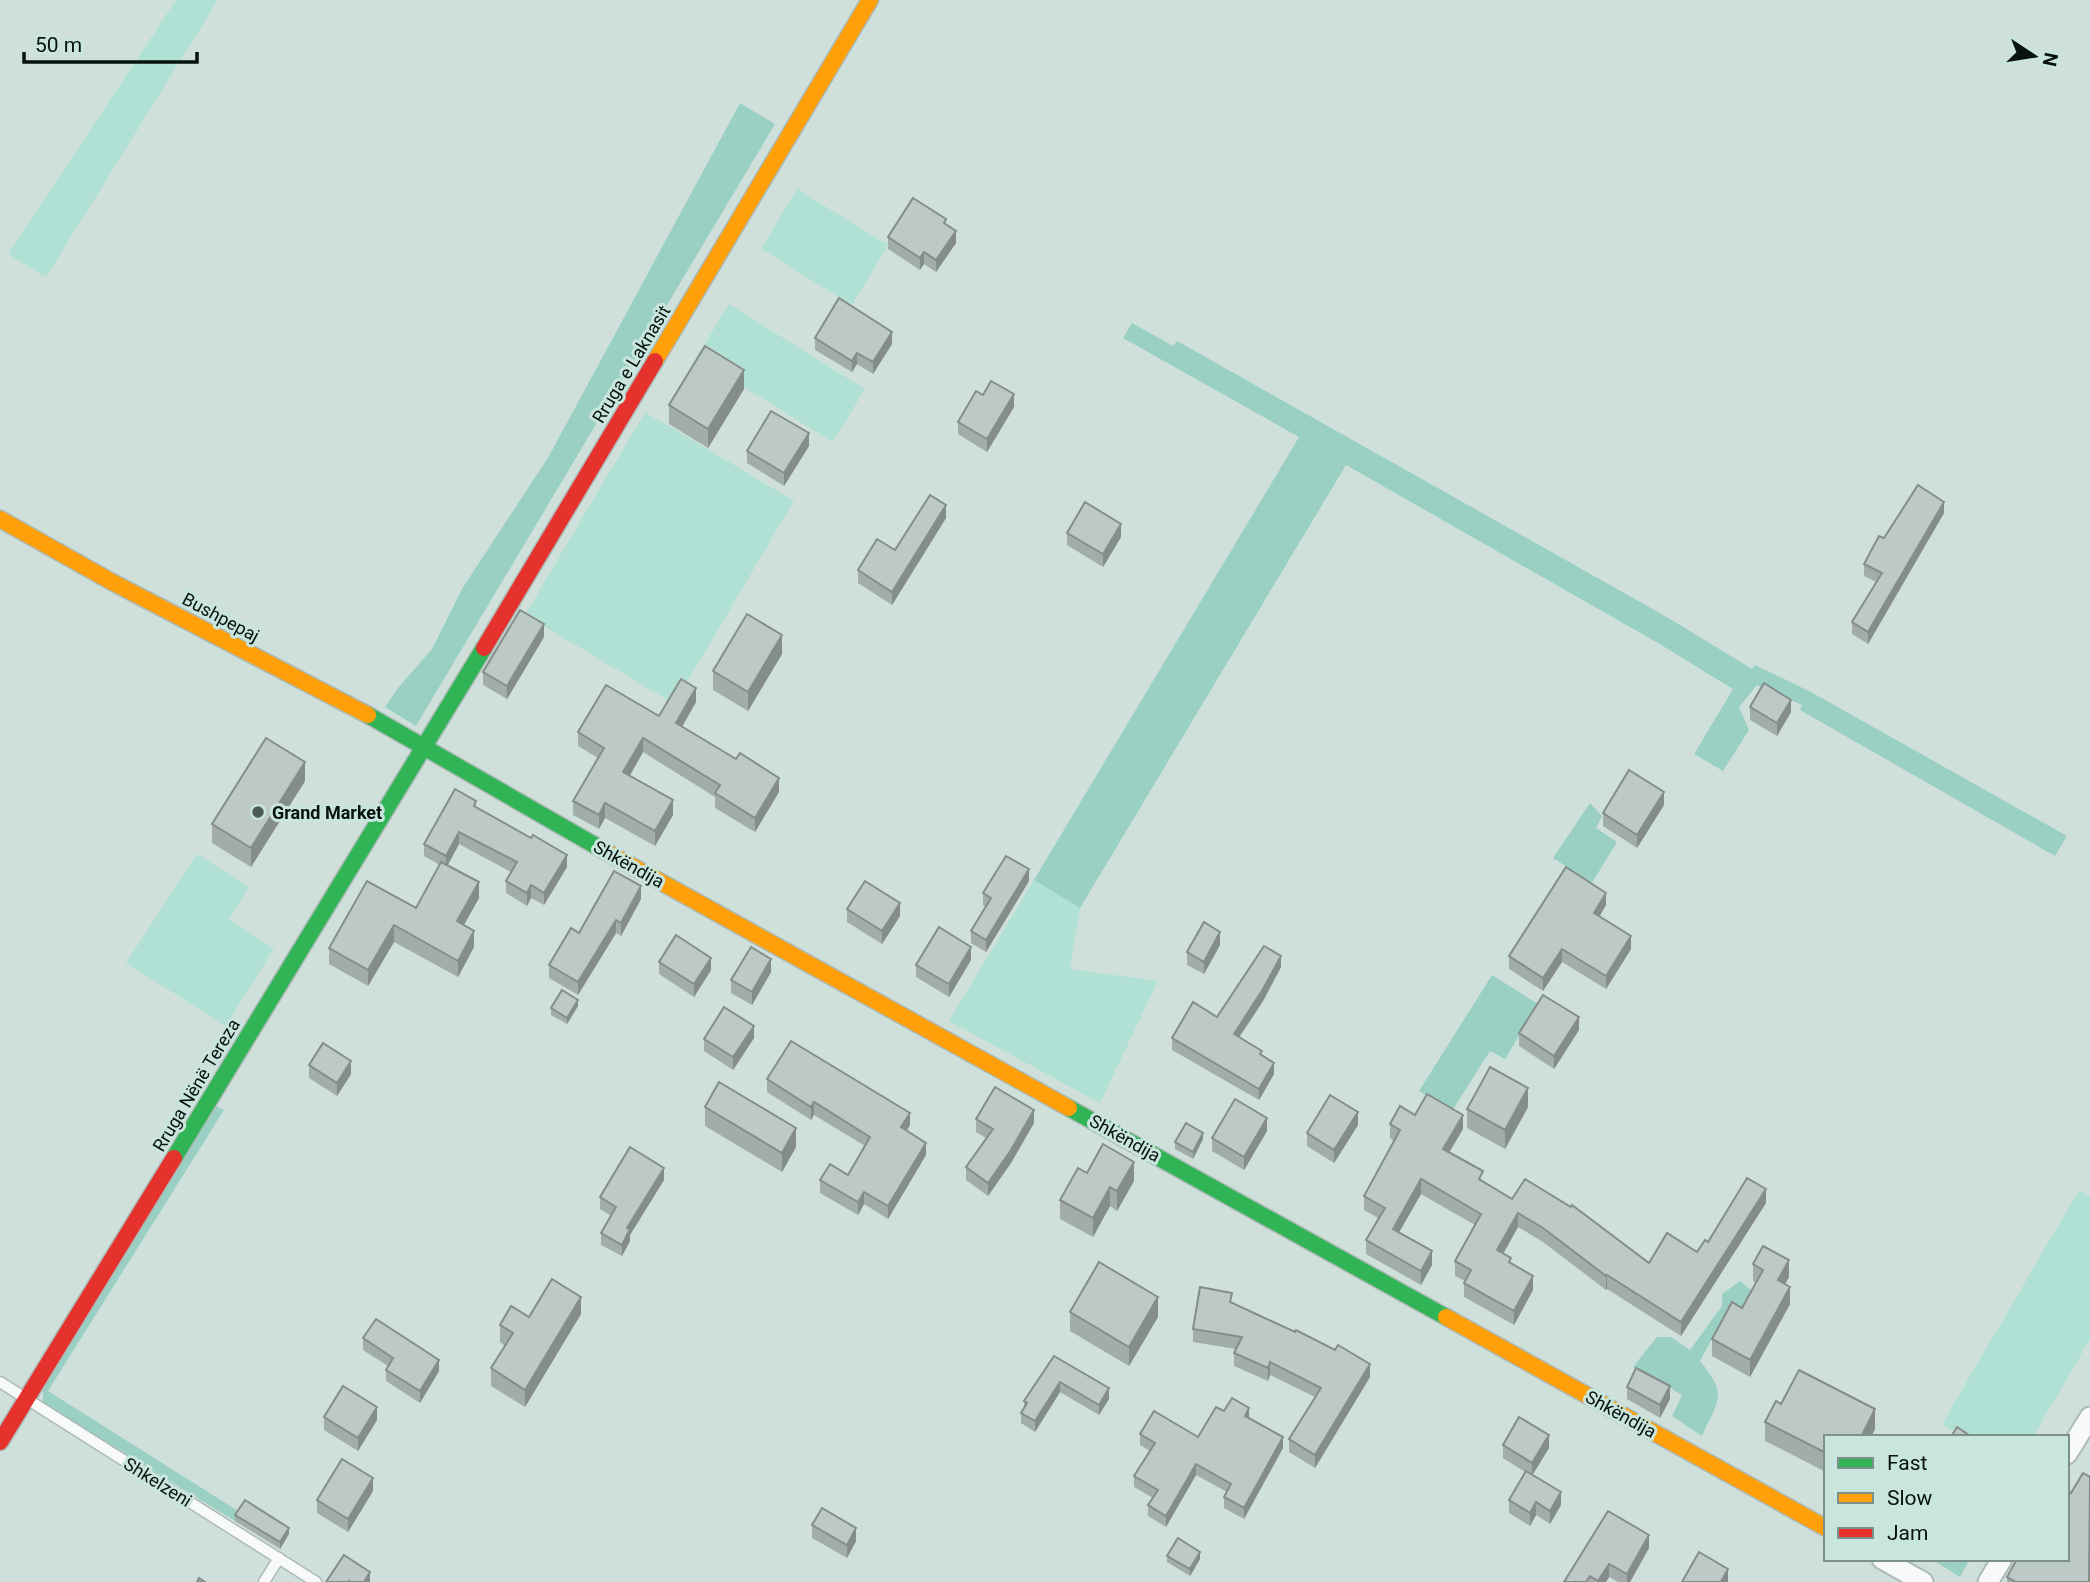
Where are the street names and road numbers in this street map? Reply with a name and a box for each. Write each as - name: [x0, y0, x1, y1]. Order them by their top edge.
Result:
- street label: Rruga e Laknasit: [588, 301, 674, 427]
- street label: Bushpepaj: [179, 588, 263, 646]
- street label: Shkëndija: [590, 836, 668, 892]
- street label: Rruga Nënë Tereza: [148, 1015, 244, 1155]
- street label: Shkëndija: [1086, 1110, 1164, 1166]
- street label: Shkëndija: [1582, 1386, 1660, 1442]
- street label: Shkelzeni: [120, 1453, 196, 1511]

